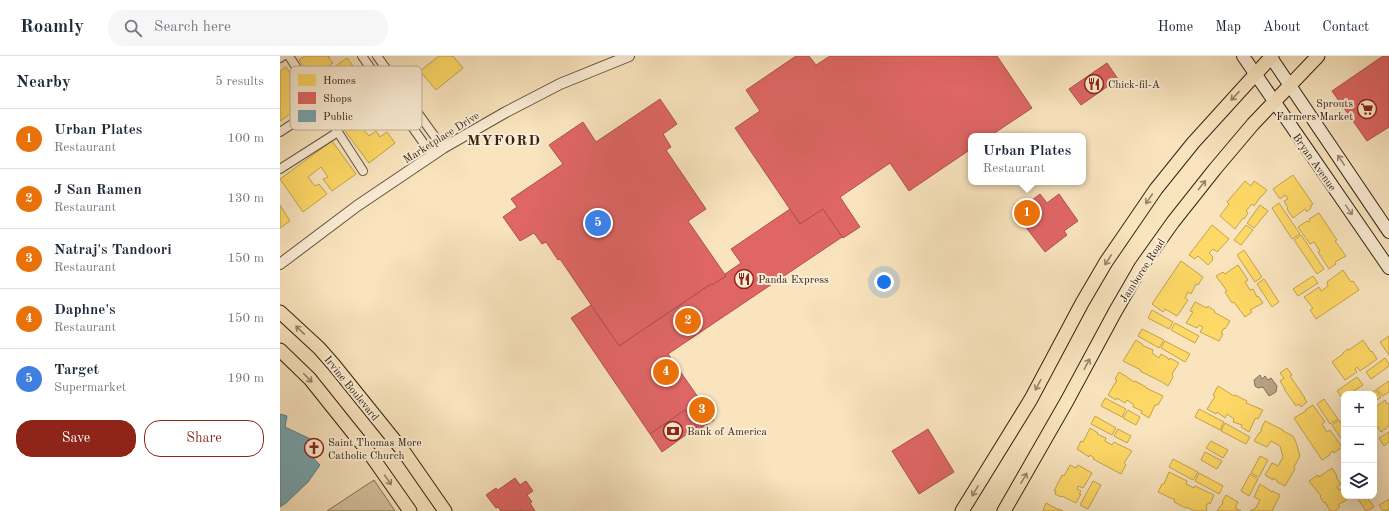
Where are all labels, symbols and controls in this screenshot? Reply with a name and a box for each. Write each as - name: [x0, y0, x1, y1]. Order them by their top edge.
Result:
- search box: [108, 10, 388, 46]
- icon: search: [122, 17, 144, 39]
- text: Roamly: [20, 18, 84, 37]
- text: Search here: [154, 20, 231, 35]
- text: Home: [1158, 20, 1193, 34]
- text: Map: [1215, 20, 1241, 34]
- text: About: [1263, 20, 1300, 34]
- text: Contact: [1322, 20, 1369, 34]
- legend: [290, 66, 422, 130]
- restaurant icon: Chick-fil-A: [1083, 73, 1105, 95]
- text: Nearby: [16, 74, 71, 91]
- text: 5 results: [215, 75, 264, 88]
- text: Homes: [323, 76, 356, 87]
- place label: Chick-fil-A: [1108, 80, 1161, 91]
- one-way arrow: [1230, 91, 1240, 101]
- text: Shops: [323, 94, 352, 105]
- supermarket icon: Sprouts Farmers Market: [1356, 98, 1378, 120]
- place label: Sprouts Farmers Market: [1276, 99, 1353, 123]
- street label: Marketplace Drive: [402, 110, 482, 166]
- text: Public: [323, 112, 353, 123]
- text: Urban Plates: [54, 123, 142, 138]
- text: 1: [25, 132, 33, 145]
- text: 100 m: [227, 132, 264, 145]
- street label: Bryan Avenue: [1290, 132, 1337, 193]
- popup: [968, 133, 1086, 185]
- district label: MYFORD: [467, 134, 541, 149]
- text: Restaurant: [54, 141, 116, 154]
- text: Urban Plates: [983, 144, 1071, 159]
- one-way arrow: [1337, 155, 1345, 166]
- text: Restaurant: [983, 162, 1045, 175]
- one-way arrow: [1198, 179, 1206, 190]
- text: J San Ramen: [54, 183, 142, 198]
- text: 2: [25, 192, 33, 205]
- text: 130 m: [227, 192, 264, 205]
- one-way arrow: [1145, 193, 1153, 204]
- pin: 1: [1014, 198, 1040, 228]
- text: Restaurant: [54, 201, 116, 214]
- one-way arrow: [1345, 205, 1353, 216]
- pin: 5: [585, 208, 611, 238]
- street label: Jamboree Road: [1119, 237, 1168, 305]
- text: Natraj's Tandoori: [54, 243, 172, 258]
- text: 3: [25, 252, 33, 265]
- text: 150 m: [227, 252, 264, 265]
- one-way arrow: [1104, 254, 1112, 265]
- text: Restaurant: [54, 261, 116, 274]
- restaurant icon: Panda Express: [733, 268, 755, 290]
- your location: [874, 272, 894, 292]
- place label: Panda Express: [758, 275, 829, 286]
- text: Daphne's: [54, 303, 115, 318]
- pin: 2: [675, 306, 701, 336]
- text: 4: [25, 312, 33, 325]
- text: 150 m: [227, 312, 264, 325]
- text: Restaurant: [54, 321, 116, 334]
- one-way arrow: [295, 325, 305, 335]
- street label: Irvine Boulevard: [321, 354, 380, 424]
- pin: 4: [653, 357, 679, 387]
- one-way arrow: [1084, 358, 1091, 370]
- text: Target: [54, 363, 99, 378]
- text: 5: [25, 372, 33, 385]
- text: 190 m: [227, 372, 264, 385]
- one-way arrow: [303, 373, 313, 383]
- one-way arrow: [1034, 379, 1041, 391]
- text: Supermarket: [54, 381, 126, 394]
- map controls: [1341, 391, 1377, 499]
- button: +: [1341, 391, 1377, 427]
- pin: 3: [689, 395, 715, 425]
- button: Save: [16, 420, 136, 457]
- button: Share: [144, 420, 264, 457]
- bank icon: Bank of America: [662, 420, 684, 442]
- place label: Bank of America: [687, 427, 767, 438]
- button: −: [1341, 427, 1377, 463]
- church icon: Saint Thomas More Catholic Church: [303, 437, 325, 459]
- place label: Saint Thomas More Catholic Church: [328, 438, 422, 462]
- button: layers: [1341, 463, 1377, 499]
- one-way arrow: [1021, 472, 1029, 484]
- one-way arrow: [384, 474, 392, 485]
- one-way arrow: [970, 485, 978, 497]

